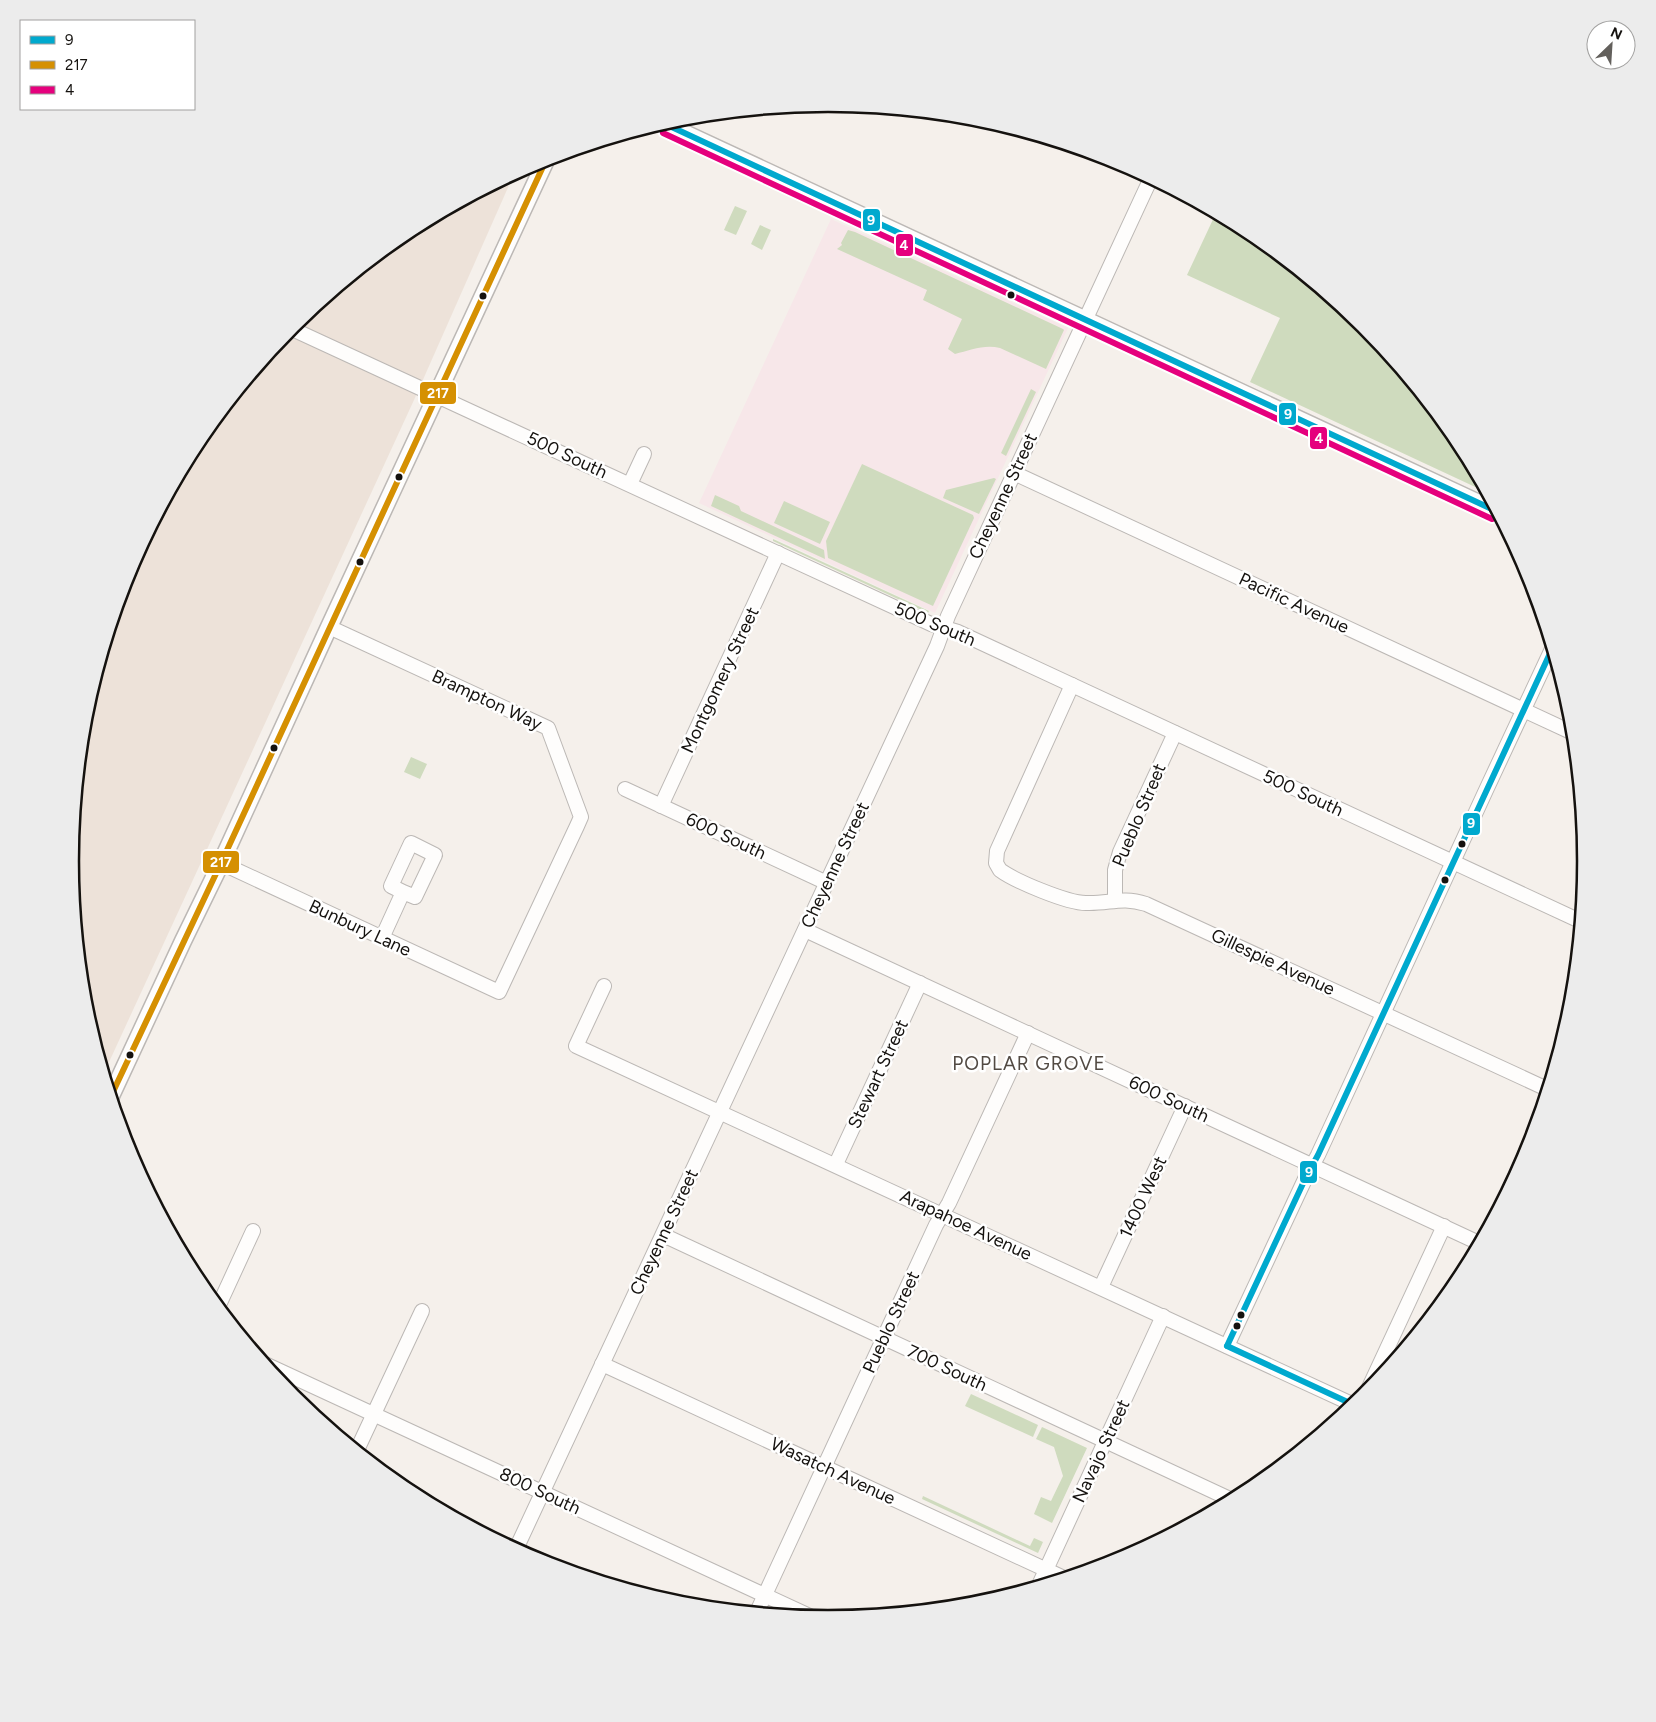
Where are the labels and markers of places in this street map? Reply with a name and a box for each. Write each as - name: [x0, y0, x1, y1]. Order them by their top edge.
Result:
- unlabelled marker: [1006, 290, 1016, 300]
- unlabelled marker: [478, 291, 488, 301]
- unlabelled marker: [394, 472, 404, 482]
- unlabelled marker: [355, 557, 365, 567]
- unlabelled marker: [269, 743, 279, 753]
- unlabelled marker: [1457, 839, 1467, 849]
- unlabelled marker: [1440, 875, 1450, 885]
- unlabelled marker: [125, 1050, 135, 1060]
- unlabelled marker: [1236, 1310, 1246, 1320]
- unlabelled marker: [1232, 1321, 1242, 1331]

